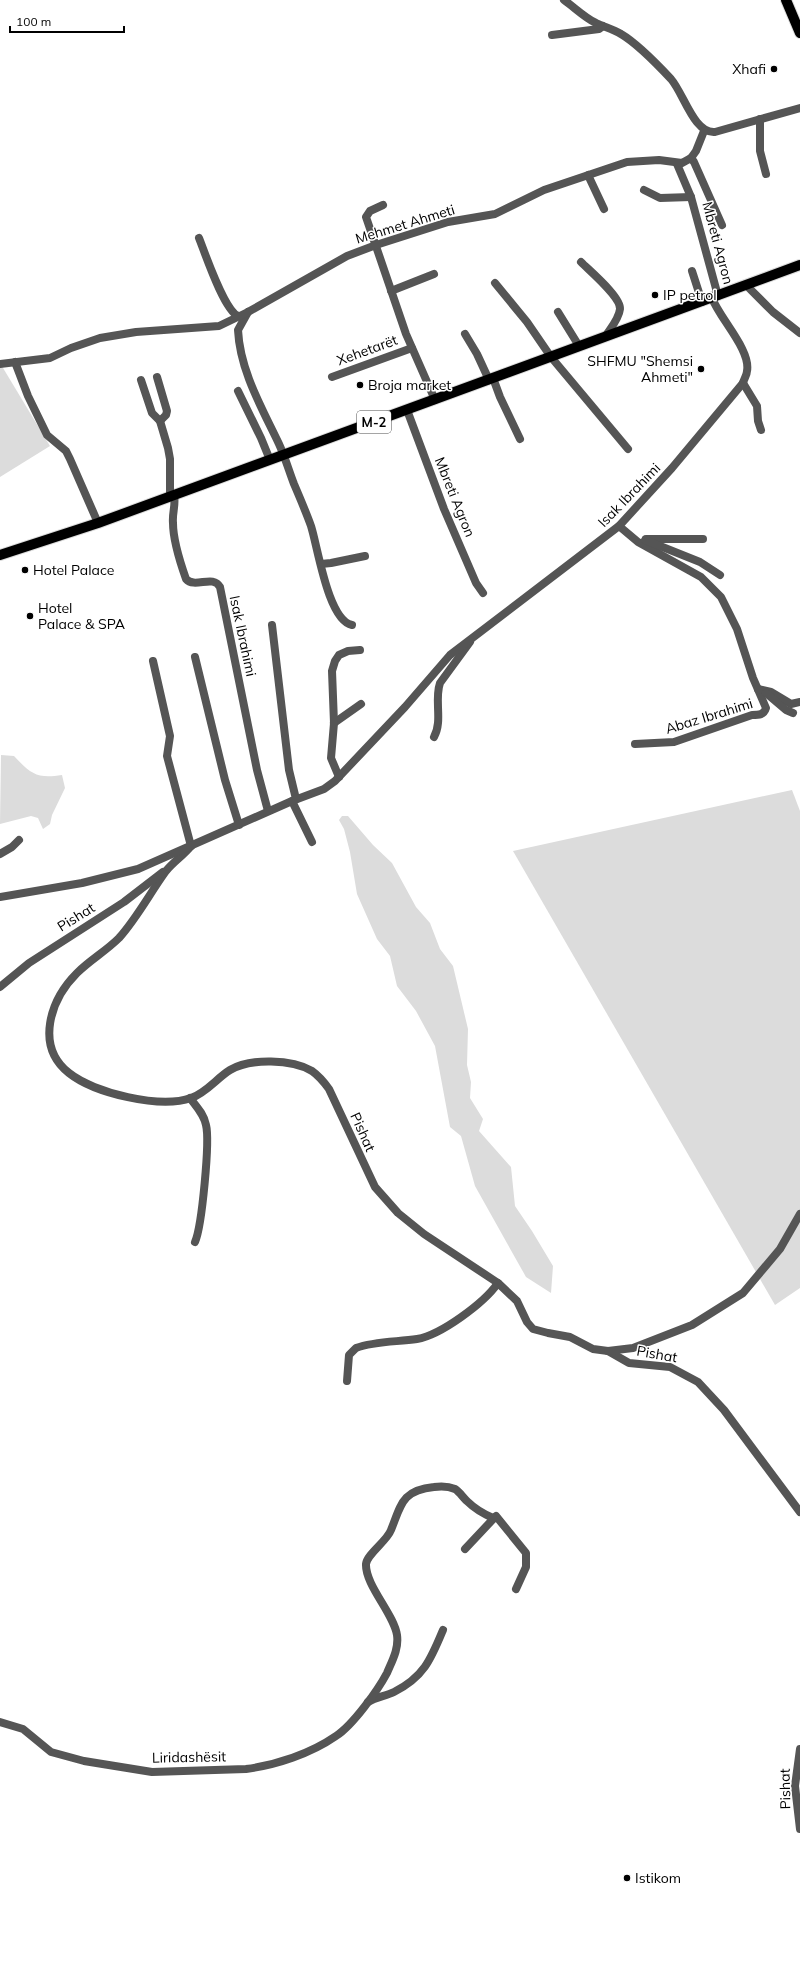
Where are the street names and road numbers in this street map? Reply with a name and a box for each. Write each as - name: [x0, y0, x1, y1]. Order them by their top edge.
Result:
- street label: Mehmet Ahmeti: [353, 200, 457, 248]
- street label: Mbreti Agron: [698, 200, 738, 286]
- street label: Xehetarët: [334, 331, 400, 369]
- road number: M-2: [357, 411, 391, 433]
- street label: Mbreti Agron: [431, 454, 479, 540]
- street label: Isak Ibrahimi: [594, 459, 664, 531]
- street label: Isak Ibrahimi: [226, 594, 260, 678]
- street label: Abaz Ibrahimi: [663, 694, 755, 738]
- street label: Pishat: [54, 898, 98, 935]
- street label: Pishat: [346, 1110, 380, 1154]
- street label: Pishat: [635, 1342, 679, 1366]
- street label: Liridashësit: [152, 1747, 226, 1767]
- street label: Pishat: [776, 1768, 794, 1810]

